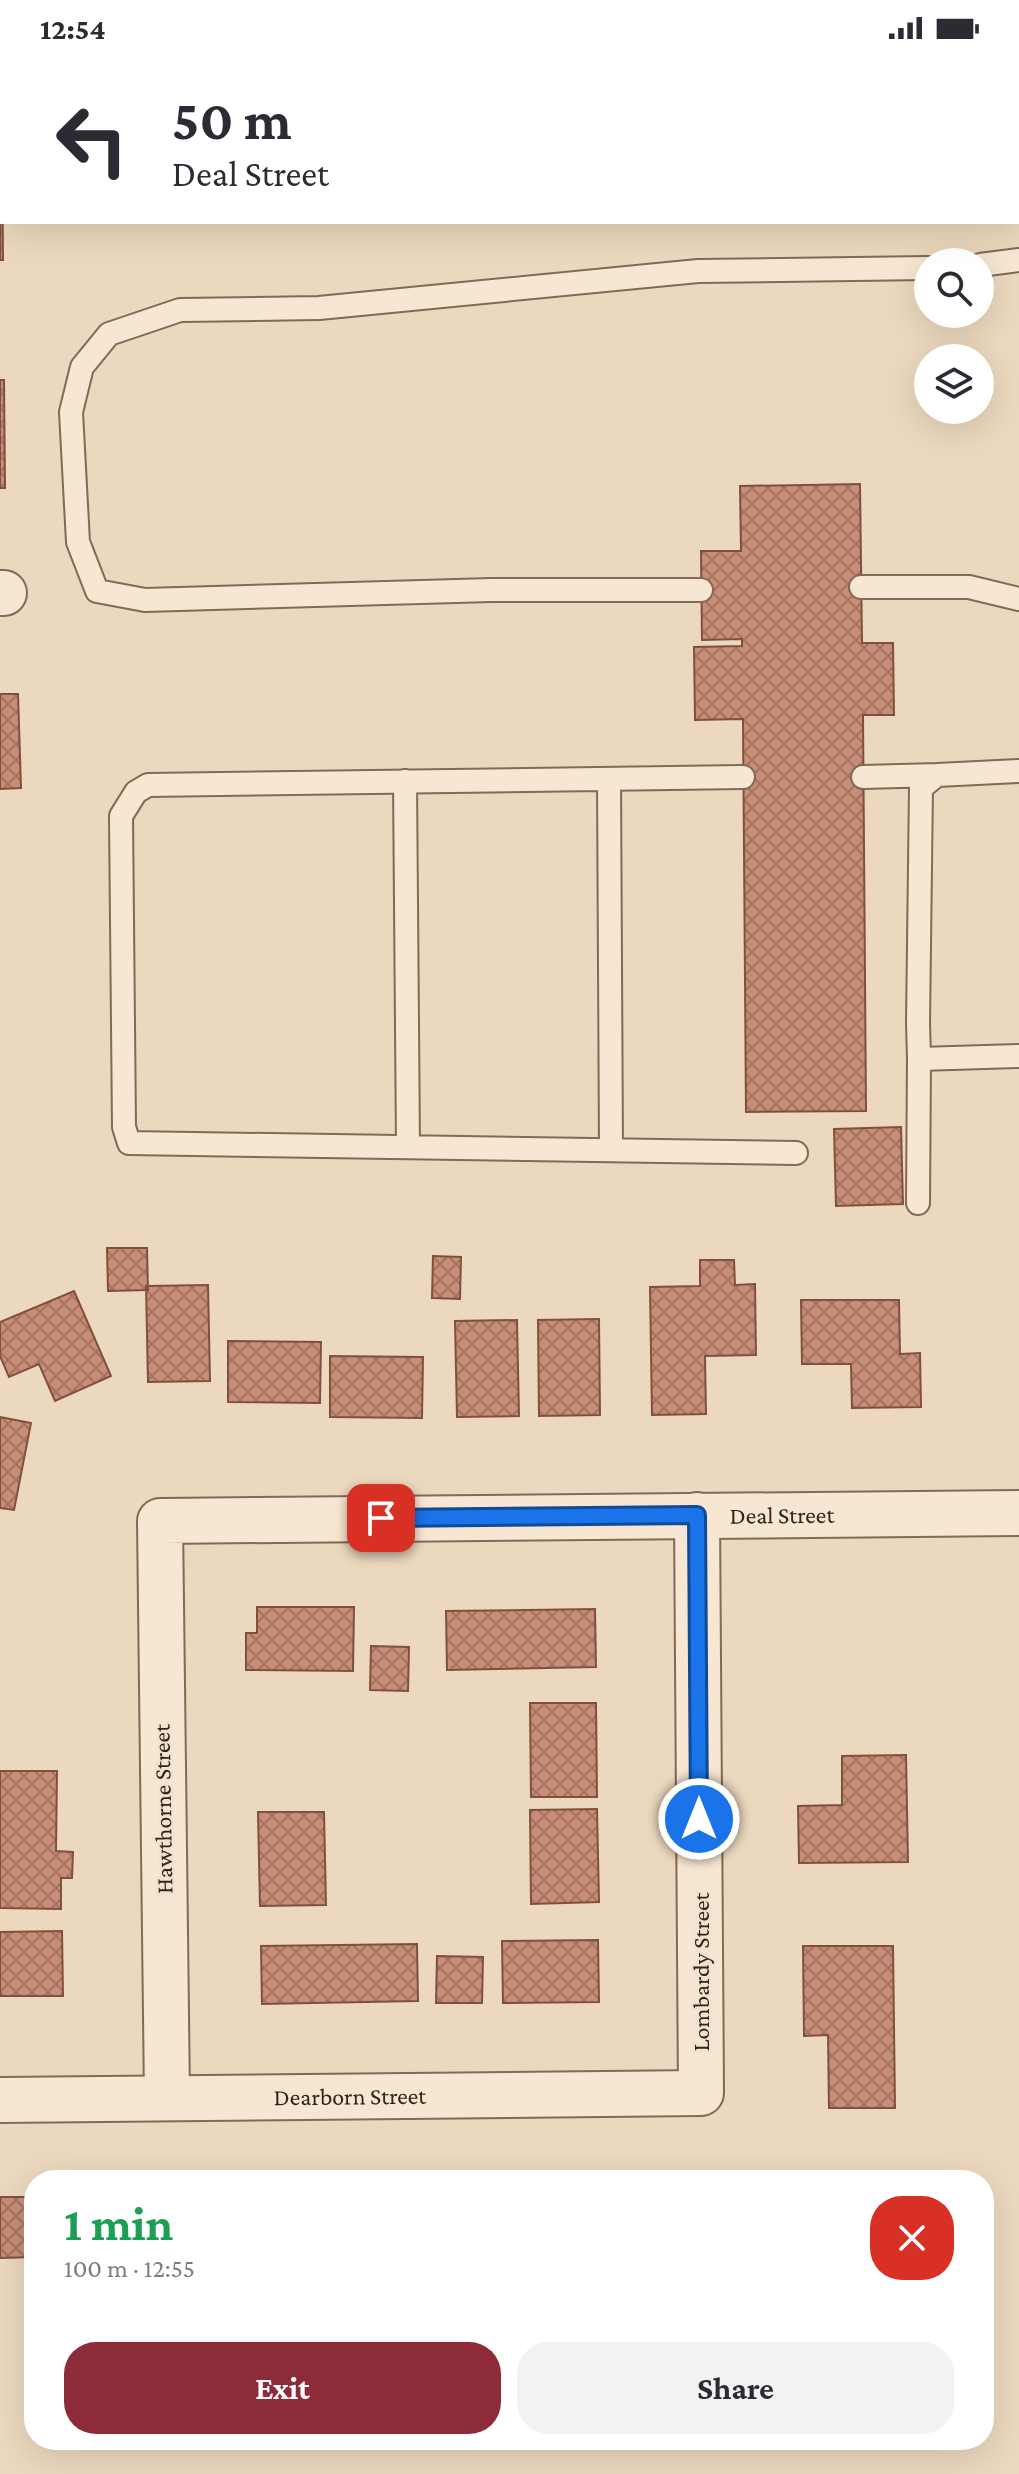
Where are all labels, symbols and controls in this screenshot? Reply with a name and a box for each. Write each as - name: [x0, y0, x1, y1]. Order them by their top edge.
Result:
- text: 12:54: [40, 12, 106, 45]
- icon: left: [40, 88, 144, 192]
- text: 50 m: [172, 89, 292, 151]
- text: Deal Street: [172, 154, 329, 194]
- map controls: [914, 248, 994, 424]
- button: search: [914, 248, 994, 328]
- button: layers: [914, 344, 994, 424]
- pin: [347, 1484, 415, 1552]
- icon: arrive: [359, 1496, 403, 1540]
- street label: Deal Street: [729, 1501, 835, 1529]
- street label: Hawthorne Street: [148, 1723, 177, 1894]
- position arrow: [657, 1777, 741, 1861]
- street label: Lombardy Street: [687, 1891, 714, 2052]
- street label: Dearborn Street: [274, 2082, 427, 2110]
- button: close: [870, 2196, 954, 2280]
- text: 1 min: [64, 2197, 173, 2250]
- text: 100 m · 12:55: [64, 2254, 195, 2283]
- button: Exit: [64, 2342, 501, 2434]
- button: Share: [517, 2342, 954, 2434]

